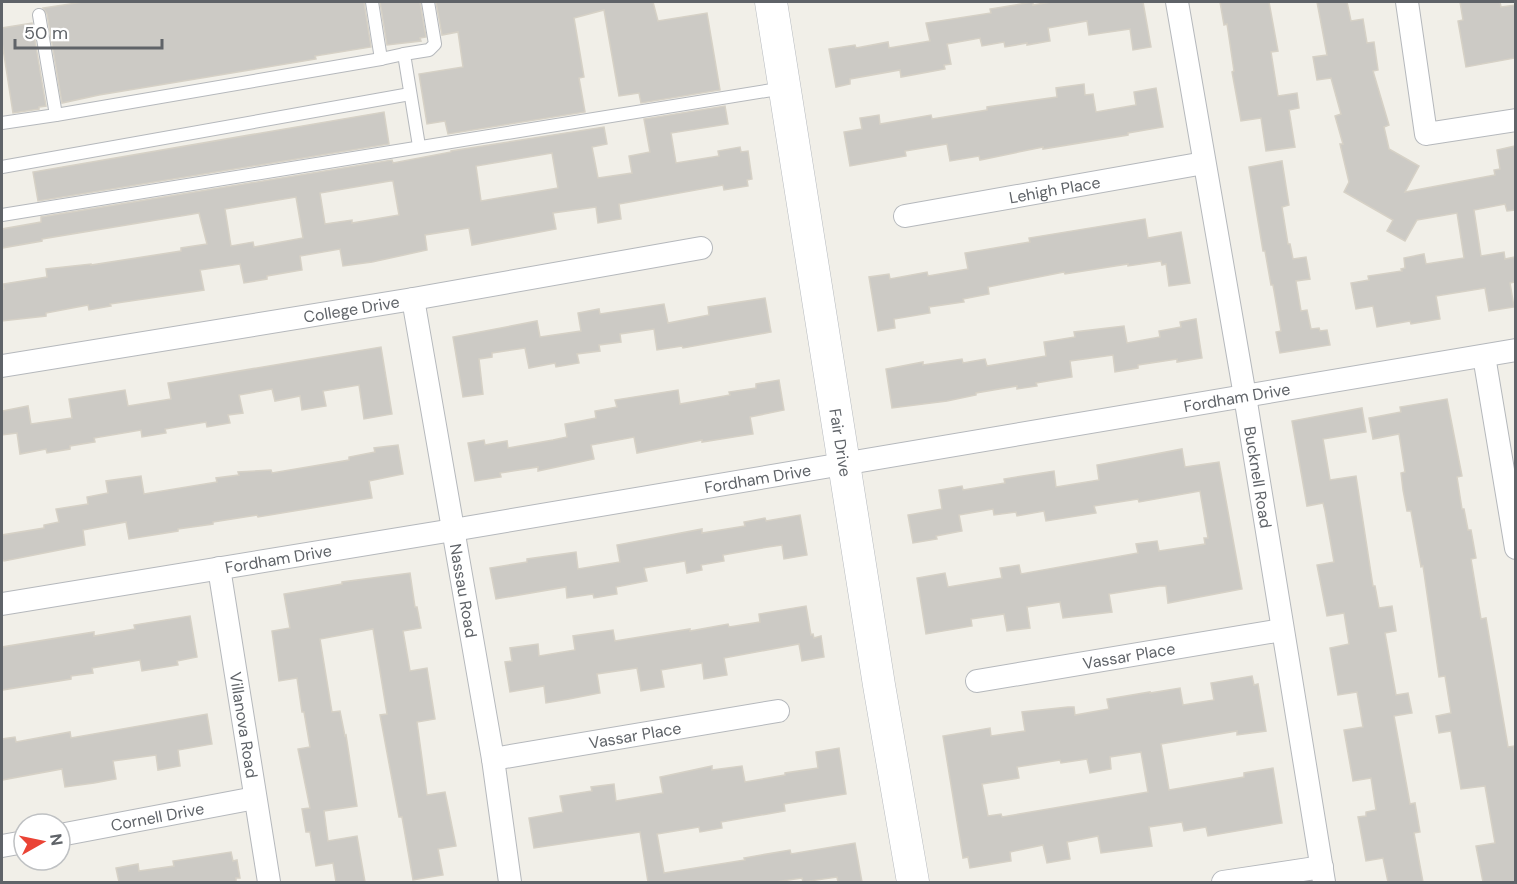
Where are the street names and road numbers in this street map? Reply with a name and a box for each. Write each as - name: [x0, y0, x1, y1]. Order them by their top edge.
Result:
- street label: Lehigh Place: [1007, 172, 1102, 208]
- street label: College Drive: [302, 291, 401, 328]
- street label: Fordham Drive: [1182, 378, 1292, 417]
- street label: Fair Drive: [824, 407, 856, 478]
- street label: Bucknell Road: [1239, 425, 1276, 530]
- street label: Fordham Drive: [703, 460, 813, 498]
- street label: Fordham Drive: [224, 540, 333, 578]
- street label: Nassau Road: [445, 542, 482, 639]
- street label: Vassar Place: [1081, 638, 1177, 674]
- street label: Villanova Road: [225, 671, 262, 780]
- street label: Vassar Place: [587, 717, 683, 754]
- street label: Cornell Drive: [109, 798, 206, 836]

